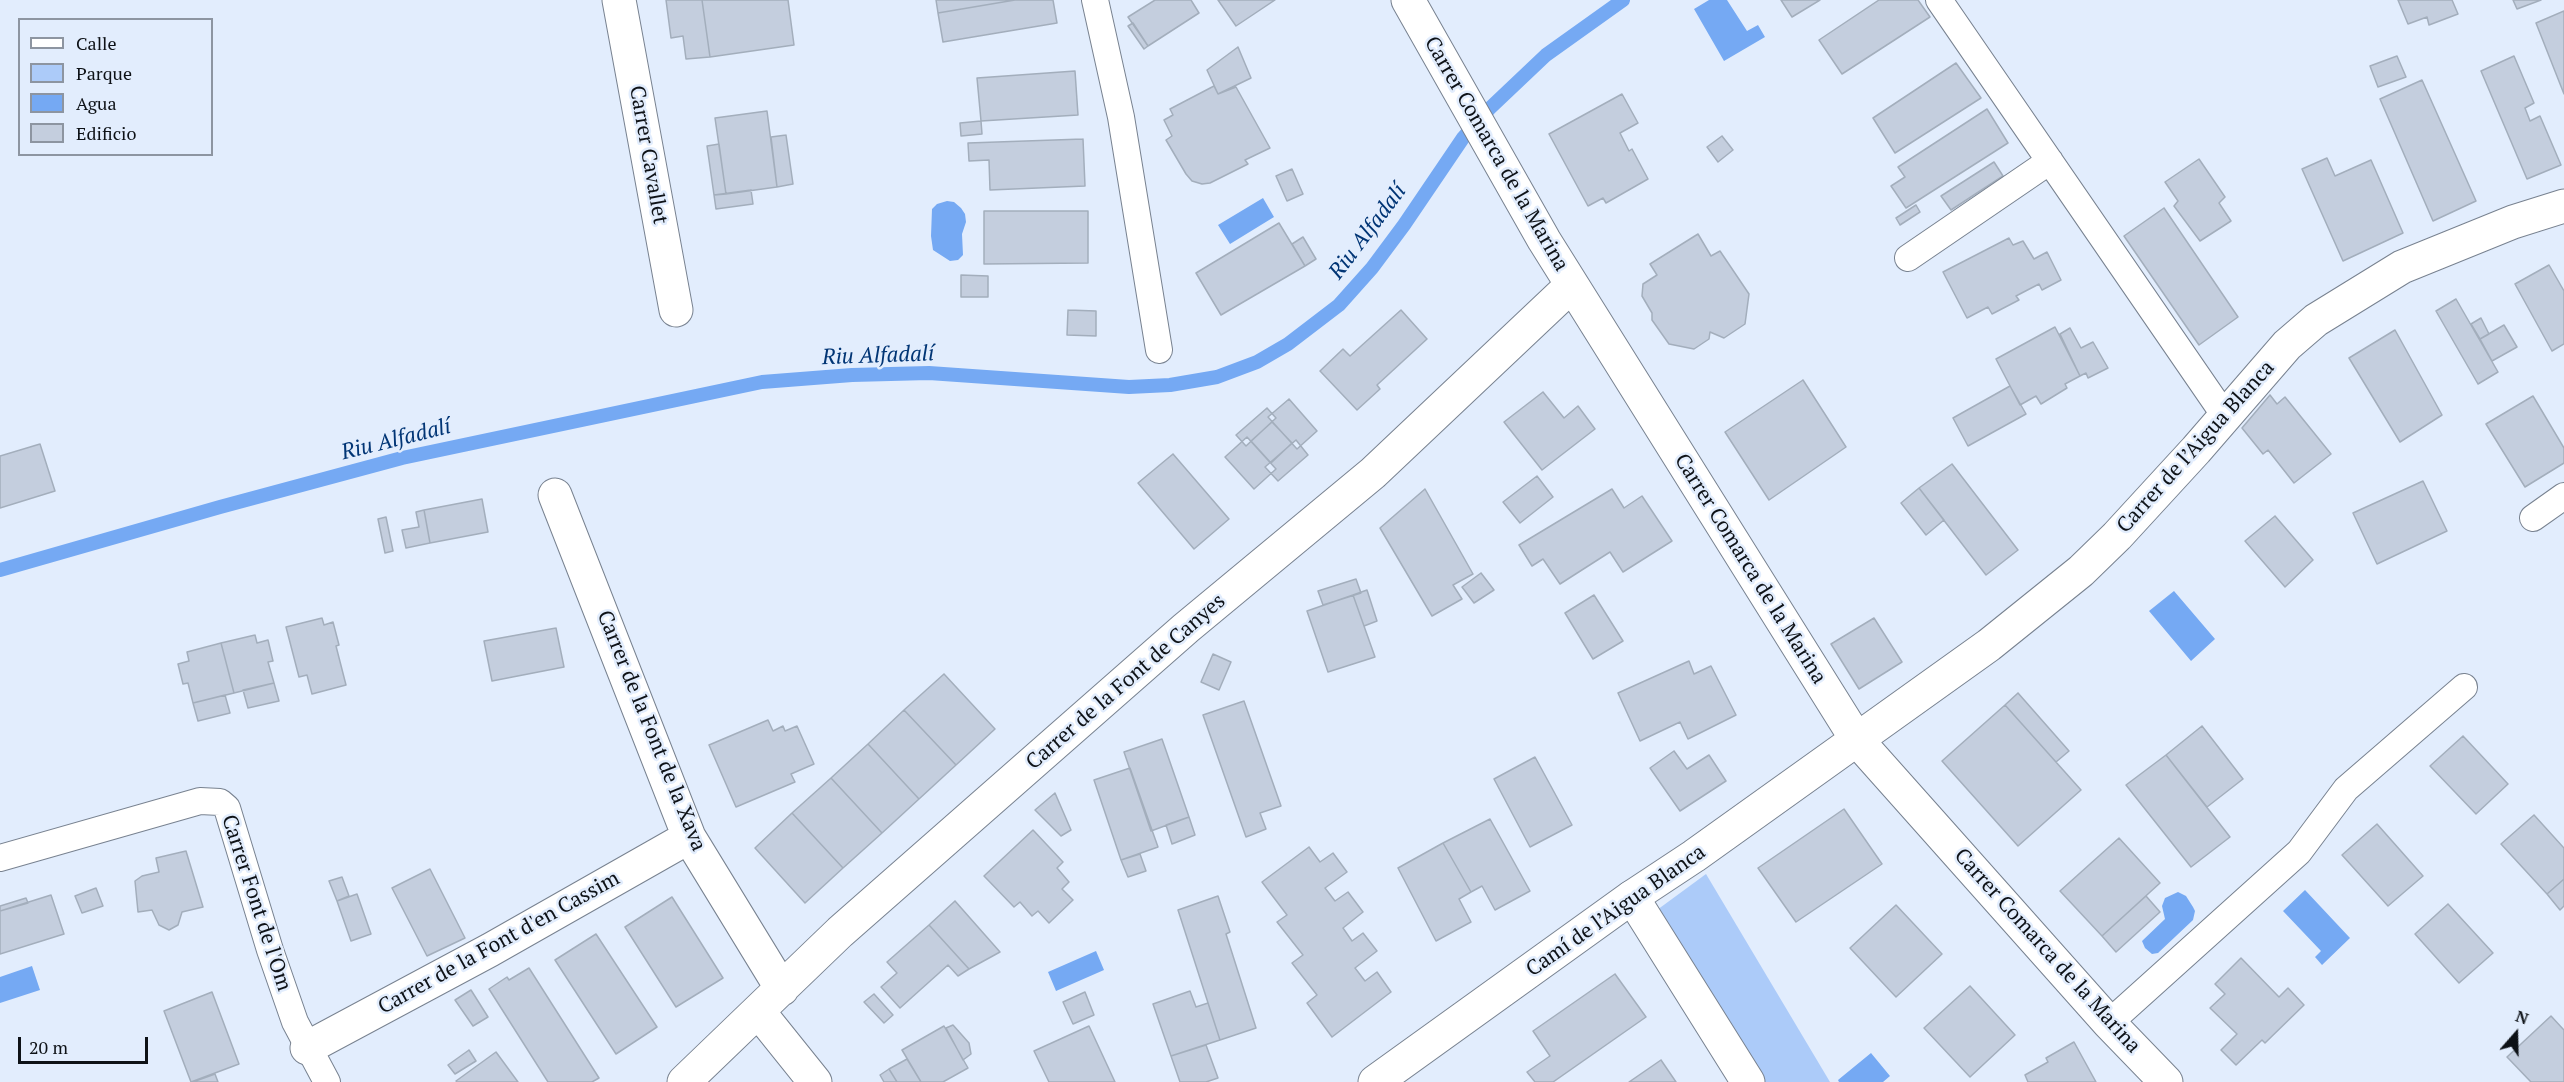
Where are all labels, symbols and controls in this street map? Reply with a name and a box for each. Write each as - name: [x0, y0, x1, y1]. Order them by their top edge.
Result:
- legend: [18, 18, 213, 156]
- text: Calle: [76, 31, 117, 55]
- street label: Carrer Comarca de la Marina: [1418, 32, 1574, 276]
- text: Parque: [76, 61, 132, 85]
- street label: Carrer Cavallet: [623, 84, 673, 226]
- text: Agua: [76, 91, 117, 115]
- text: Edificio: [76, 121, 136, 145]
- water label: Riu Alfadalí: [1324, 179, 1412, 285]
- water label: Riu Alfadalí: [822, 341, 934, 371]
- street label: Carrer de l’Aigua Blanca: [2112, 356, 2280, 538]
- water label: Riu Alfadalí: [338, 414, 454, 466]
- street label: Carrer Comarca de la Marina: [1669, 449, 1831, 689]
- street label: Carrer de la Font de Canyes: [1021, 589, 1231, 775]
- street label: Carrer de la Font de la Xava: [591, 607, 711, 855]
- street label: Carrer Font de l'Om: [216, 812, 296, 994]
- street label: Camí de l’Aigua Blanca: [1522, 840, 1710, 982]
- street label: Carrer Comarca de la Marina: [1948, 844, 2146, 1058]
- street label: Carrer de la Font d'en Cassim: [374, 866, 624, 1020]
- north arrow: [2486, 1004, 2546, 1064]
- text: N: [2513, 1005, 2532, 1029]
- scale bar: [21, 1025, 152, 1063]
- text: 20 m: [29, 1035, 68, 1059]

